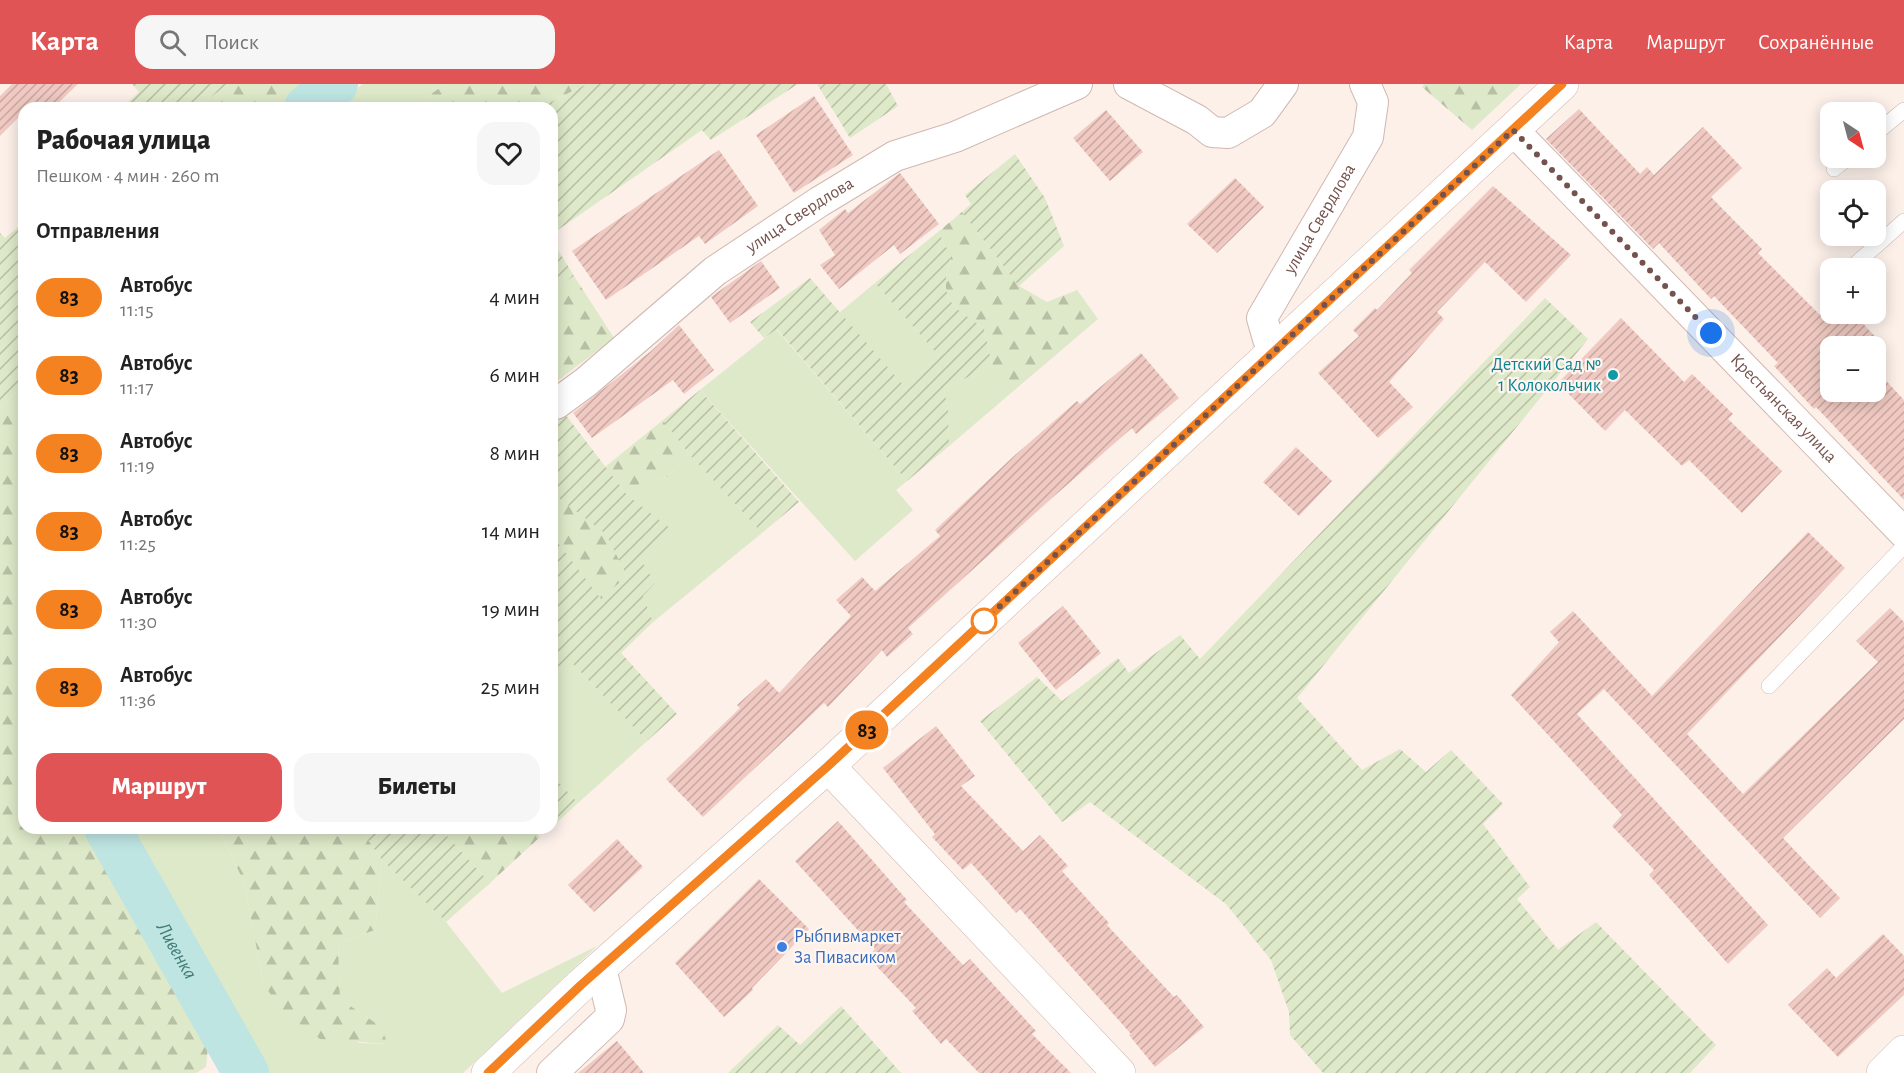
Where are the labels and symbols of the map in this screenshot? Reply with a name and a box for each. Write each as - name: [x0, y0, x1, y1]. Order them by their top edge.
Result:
- north arrow: [1820, 102, 1886, 168]
- street label: улица Свердлова: [1280, 161, 1359, 278]
- street label: улица Свердлова: [742, 174, 857, 257]
- your location: [1696, 318, 1726, 348]
- street label: Крестьянская улица: [1727, 350, 1840, 466]
- place label: Детский Сад № 1 Колокольчик: [1491, 356, 1602, 395]
- marker: Детский Сад № 1 Колокольчик: [1606, 368, 1620, 382]
- unlabelled marker: [971, 608, 997, 634]
- line badge: 83: [840, 710, 894, 750]
- water label: Ливенка: [152, 918, 201, 983]
- place label: Рыбпивмаркет За Пивасиком: [794, 927, 901, 967]
- marker: Рыбпивмаркет За Пивасиком: [775, 940, 789, 954]

